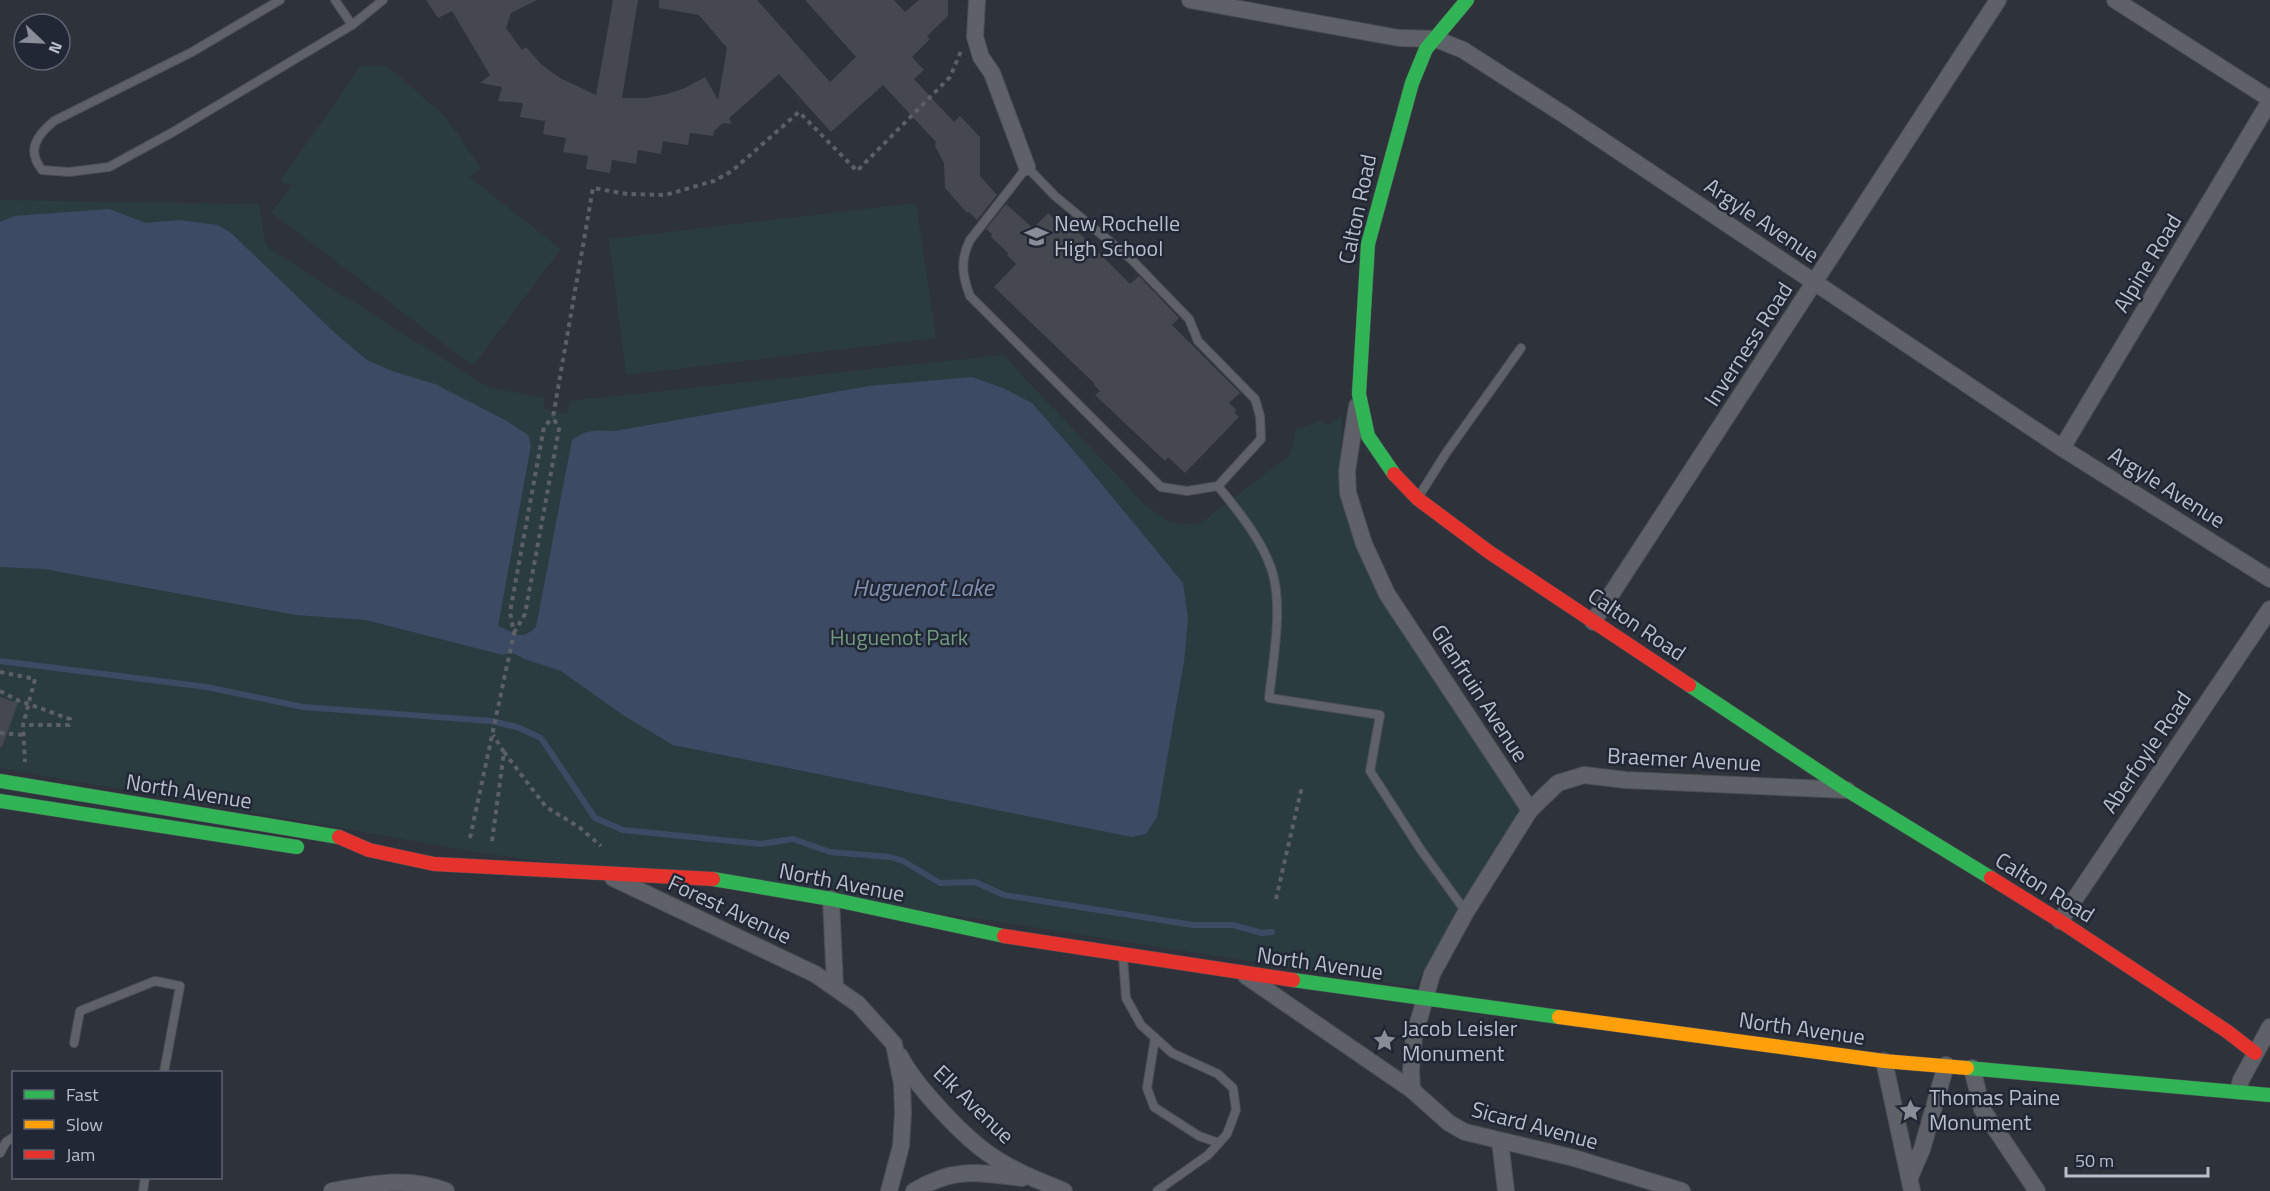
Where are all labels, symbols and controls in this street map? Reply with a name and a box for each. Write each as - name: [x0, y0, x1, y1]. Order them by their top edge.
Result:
- north arrow: [12, 12, 72, 72]
- text: N: [43, 38, 69, 58]
- street label: Calton Road: [1329, 151, 1385, 267]
- street label: Argyle Avenue: [1698, 169, 1826, 271]
- place label: New Rochelle High School: [1054, 206, 1180, 265]
- street label: Alpine Road: [2104, 207, 2190, 319]
- school or university icon: New Rochelle High School: [1023, 223, 1049, 249]
- street label: Inverness Road: [1695, 275, 1801, 413]
- street label: Argyle Avenue: [2102, 438, 2232, 536]
- water label: Huguenot Lake: [852, 569, 996, 605]
- street label: Calton Road: [1581, 579, 1693, 669]
- street label: Glenfruin Avenue: [1423, 617, 1537, 769]
- park label: Huguenot Park: [830, 620, 969, 654]
- street label: Aberfoyle Road: [2092, 684, 2200, 820]
- street label: Braemer Avenue: [1606, 738, 1762, 780]
- street label: North Avenue: [124, 764, 254, 818]
- street label: Calton Road: [1989, 843, 2101, 931]
- street label: North Avenue: [776, 853, 908, 911]
- street label: Forest Avenue: [663, 866, 797, 952]
- street label: North Avenue: [1255, 937, 1385, 989]
- street label: North Avenue: [1737, 1002, 1867, 1054]
- place label: Jacob Leisler Monument: [1402, 1011, 1518, 1070]
- place icon: Jacob Leisler Monument: [1371, 1028, 1397, 1054]
- street label: Elk Avenue: [926, 1057, 1022, 1151]
- legend: [12, 1071, 222, 1179]
- place label: Thomas Paine Monument: [1929, 1080, 2060, 1139]
- text: Fast: [66, 1081, 99, 1108]
- street label: Sicard Avenue: [1468, 1092, 1602, 1158]
- place icon: Thomas Paine Monument: [1898, 1097, 1924, 1123]
- text: Slow: [66, 1111, 103, 1138]
- scale bar: [2066, 1140, 2208, 1178]
- text: Jam: [66, 1141, 95, 1168]
- text: 50 m: [2075, 1147, 2114, 1174]

